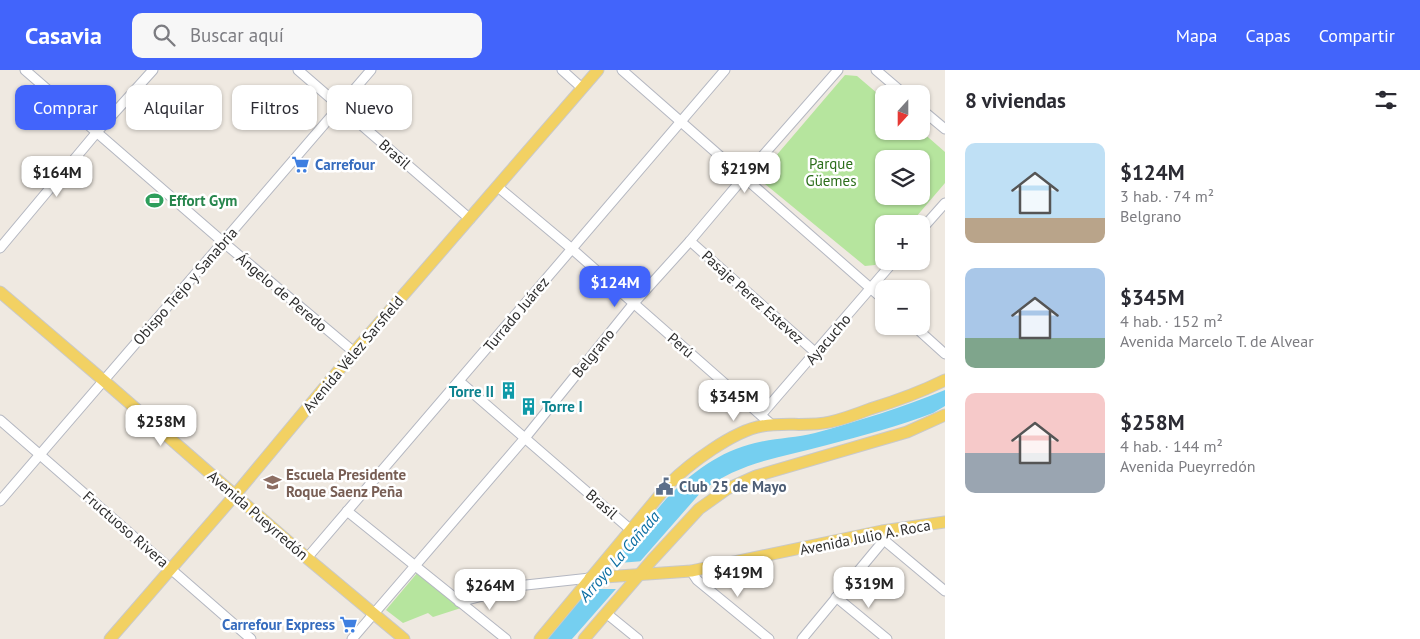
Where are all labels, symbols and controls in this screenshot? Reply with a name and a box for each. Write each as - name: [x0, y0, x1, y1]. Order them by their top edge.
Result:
- search box: [132, 13, 482, 58]
- text: Casavia: [25, 20, 102, 51]
- icon: search: [150, 21, 178, 49]
- text: Buscar aquí: [190, 23, 284, 47]
- text: Mapa: [1176, 24, 1218, 47]
- text: Capas: [1246, 24, 1291, 47]
- text: Compartir: [1319, 24, 1395, 47]
- chip: Comprar: [15, 85, 116, 130]
- chip: Alquilar: [126, 85, 222, 130]
- chip: Filtros: [232, 85, 317, 130]
- chip: Nuevo: [327, 85, 412, 130]
- north arrow: [875, 85, 930, 140]
- map controls: [875, 85, 930, 335]
- icon: filters: [1372, 86, 1400, 114]
- text: 8 viviendas: [965, 87, 1066, 114]
- street label: Brasil: [375, 135, 415, 173]
- button: layers: [875, 150, 930, 205]
- pin: $219M: [710, 152, 780, 194]
- supermarket icon: Carrefour: [291, 154, 311, 174]
- park label: Parque Güemes: [805, 154, 857, 190]
- place label: Carrefour: [315, 155, 376, 174]
- pin: $164M: [22, 156, 92, 198]
- text: $219M: [720, 158, 770, 178]
- text: $124M: [1120, 159, 1184, 186]
- text: $164M: [32, 162, 82, 182]
- icon: home: [1005, 163, 1065, 223]
- text: 3 hab. · 74 m²: [1120, 186, 1214, 206]
- sports icon: Effort Gym: [145, 190, 165, 210]
- place label: Effort Gym: [169, 191, 237, 210]
- text: Belgrano: [1120, 206, 1181, 226]
- button: +: [875, 215, 930, 270]
- street label: Obispo Trejo y Sanabria: [129, 223, 241, 349]
- street label: Pasaje Perez Estevez: [698, 246, 808, 348]
- street label: Ángelo de Peredo: [233, 248, 331, 336]
- pin: $124M: [580, 266, 650, 308]
- text: $124M: [590, 272, 640, 292]
- street label: Turrado Juárez: [479, 273, 553, 355]
- button: −: [875, 280, 930, 335]
- text: $345M: [1120, 284, 1184, 311]
- icon: home: [1005, 288, 1065, 348]
- street label: Avenida Vélez Sarsfield: [299, 292, 407, 416]
- street label: Ayacucho: [801, 310, 855, 368]
- text: 4 hab. · 152 m²: [1120, 311, 1223, 331]
- street label: Belgrano: [567, 325, 619, 381]
- street label: Perú: [664, 328, 698, 362]
- text: Avenida Marcelo T. de Alvear: [1120, 331, 1314, 351]
- pin: $345M: [699, 380, 769, 422]
- building icon: Torre II: [498, 381, 518, 401]
- place label: Torre II: [449, 382, 494, 401]
- text: $345M: [709, 386, 759, 406]
- building icon: Torre I: [518, 396, 538, 416]
- place label: Torre I: [542, 397, 583, 416]
- pin: $258M: [126, 404, 196, 447]
- text: $258M: [1120, 409, 1184, 436]
- text: $258M: [136, 411, 186, 431]
- icon: home: [1005, 413, 1065, 473]
- text: 4 hab. · 144 m²: [1120, 436, 1223, 456]
- text: Avenida Pueyrredón: [1120, 456, 1256, 476]
- place label: Escuela Presidente Roque Saenz Peña: [286, 465, 406, 501]
- street label: Avenida Pueyrredón: [204, 466, 312, 564]
- school or university icon: Escuela Presidente Roque Saenz Peña: [262, 473, 282, 493]
- public building icon: Club 25 de Mayo: [655, 476, 675, 496]
- place label: Club 25 de Mayo: [679, 477, 787, 496]
- street label: Brasil: [582, 485, 622, 523]
- street label: Fructuoso Rivera: [79, 487, 173, 571]
- water label: Arroyo La Cañada: [574, 507, 664, 606]
- street label: Avenida Julio A. Roca: [798, 515, 932, 559]
- pin: $419M: [703, 556, 773, 598]
- text: $419M: [713, 562, 763, 582]
- pin: $319M: [834, 566, 904, 609]
- pin: $264M: [455, 568, 525, 611]
- text: $319M: [844, 573, 894, 593]
- text: $264M: [465, 575, 515, 595]
- supermarket icon: Carrefour Express: [339, 614, 359, 634]
- place label: Carrefour Express: [222, 615, 335, 634]

